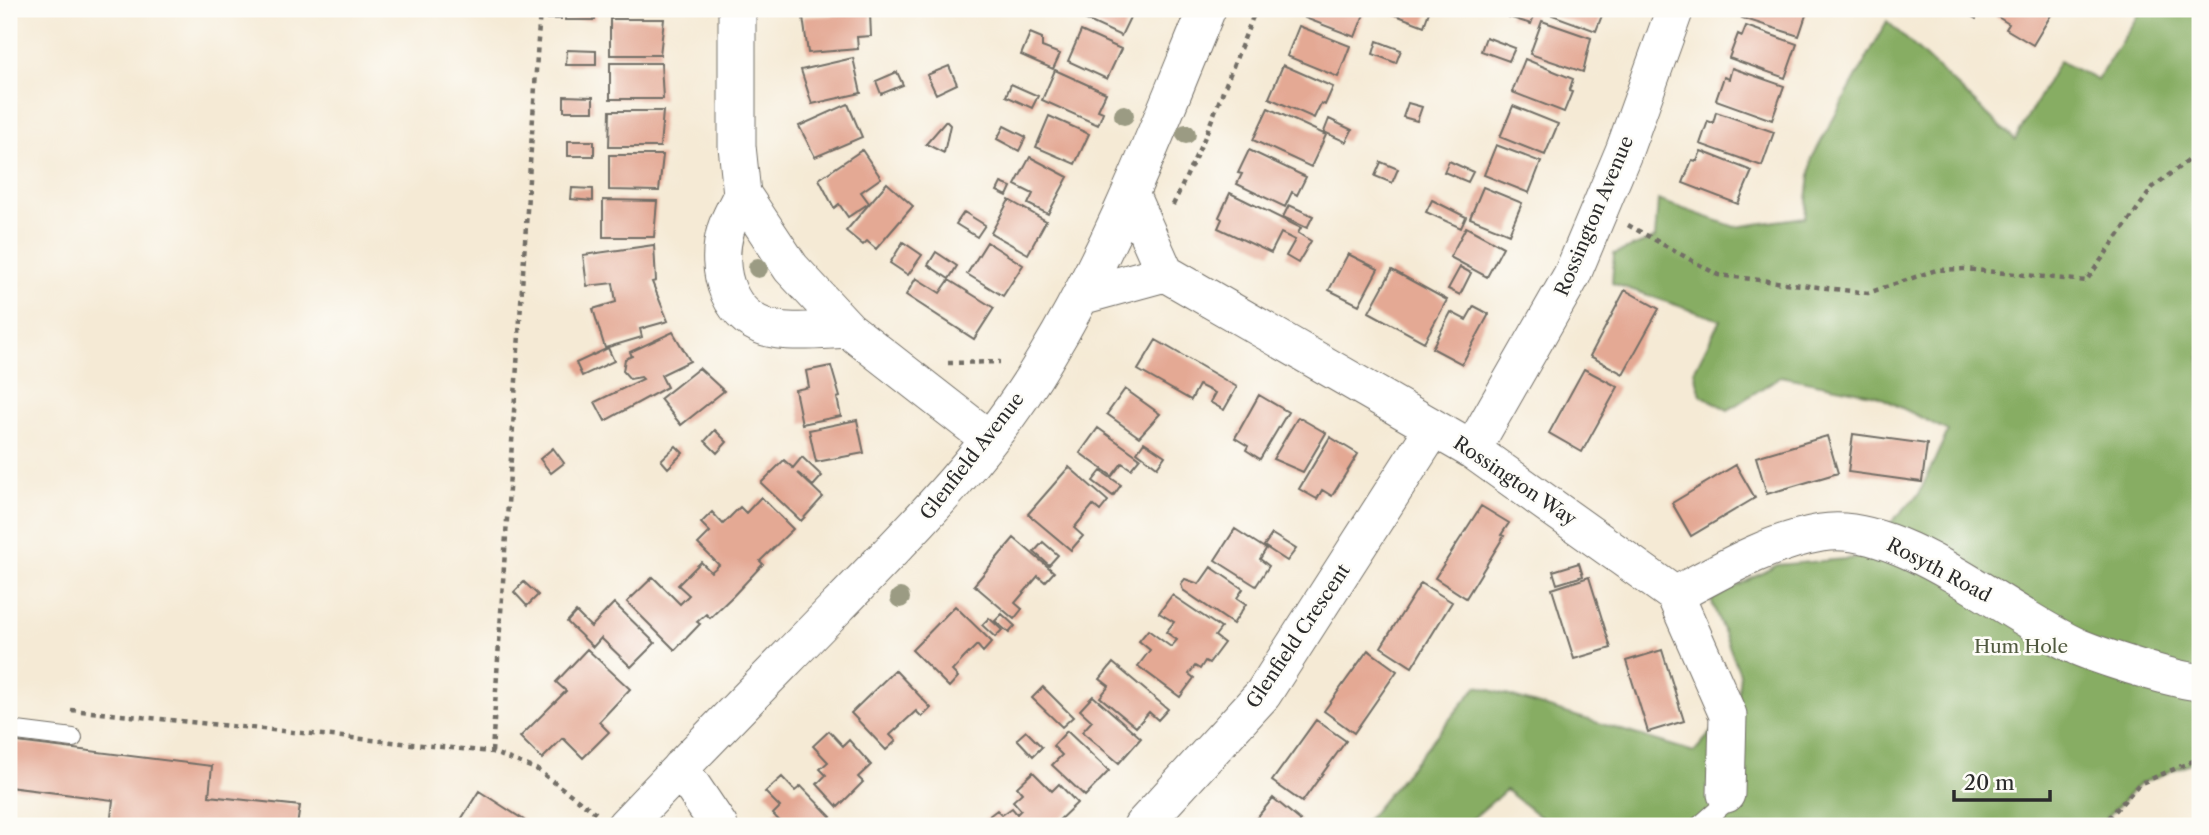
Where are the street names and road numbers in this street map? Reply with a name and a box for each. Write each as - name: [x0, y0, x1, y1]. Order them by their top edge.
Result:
- street label: Rossington Avenue: [1550, 132, 1638, 300]
- street label: Glenfield Avenue: [915, 388, 1029, 524]
- street label: Rossington Way: [1449, 431, 1581, 531]
- street label: Rosyth Road: [1883, 533, 1995, 607]
- street label: Glenfield Crescent: [1241, 559, 1355, 712]

